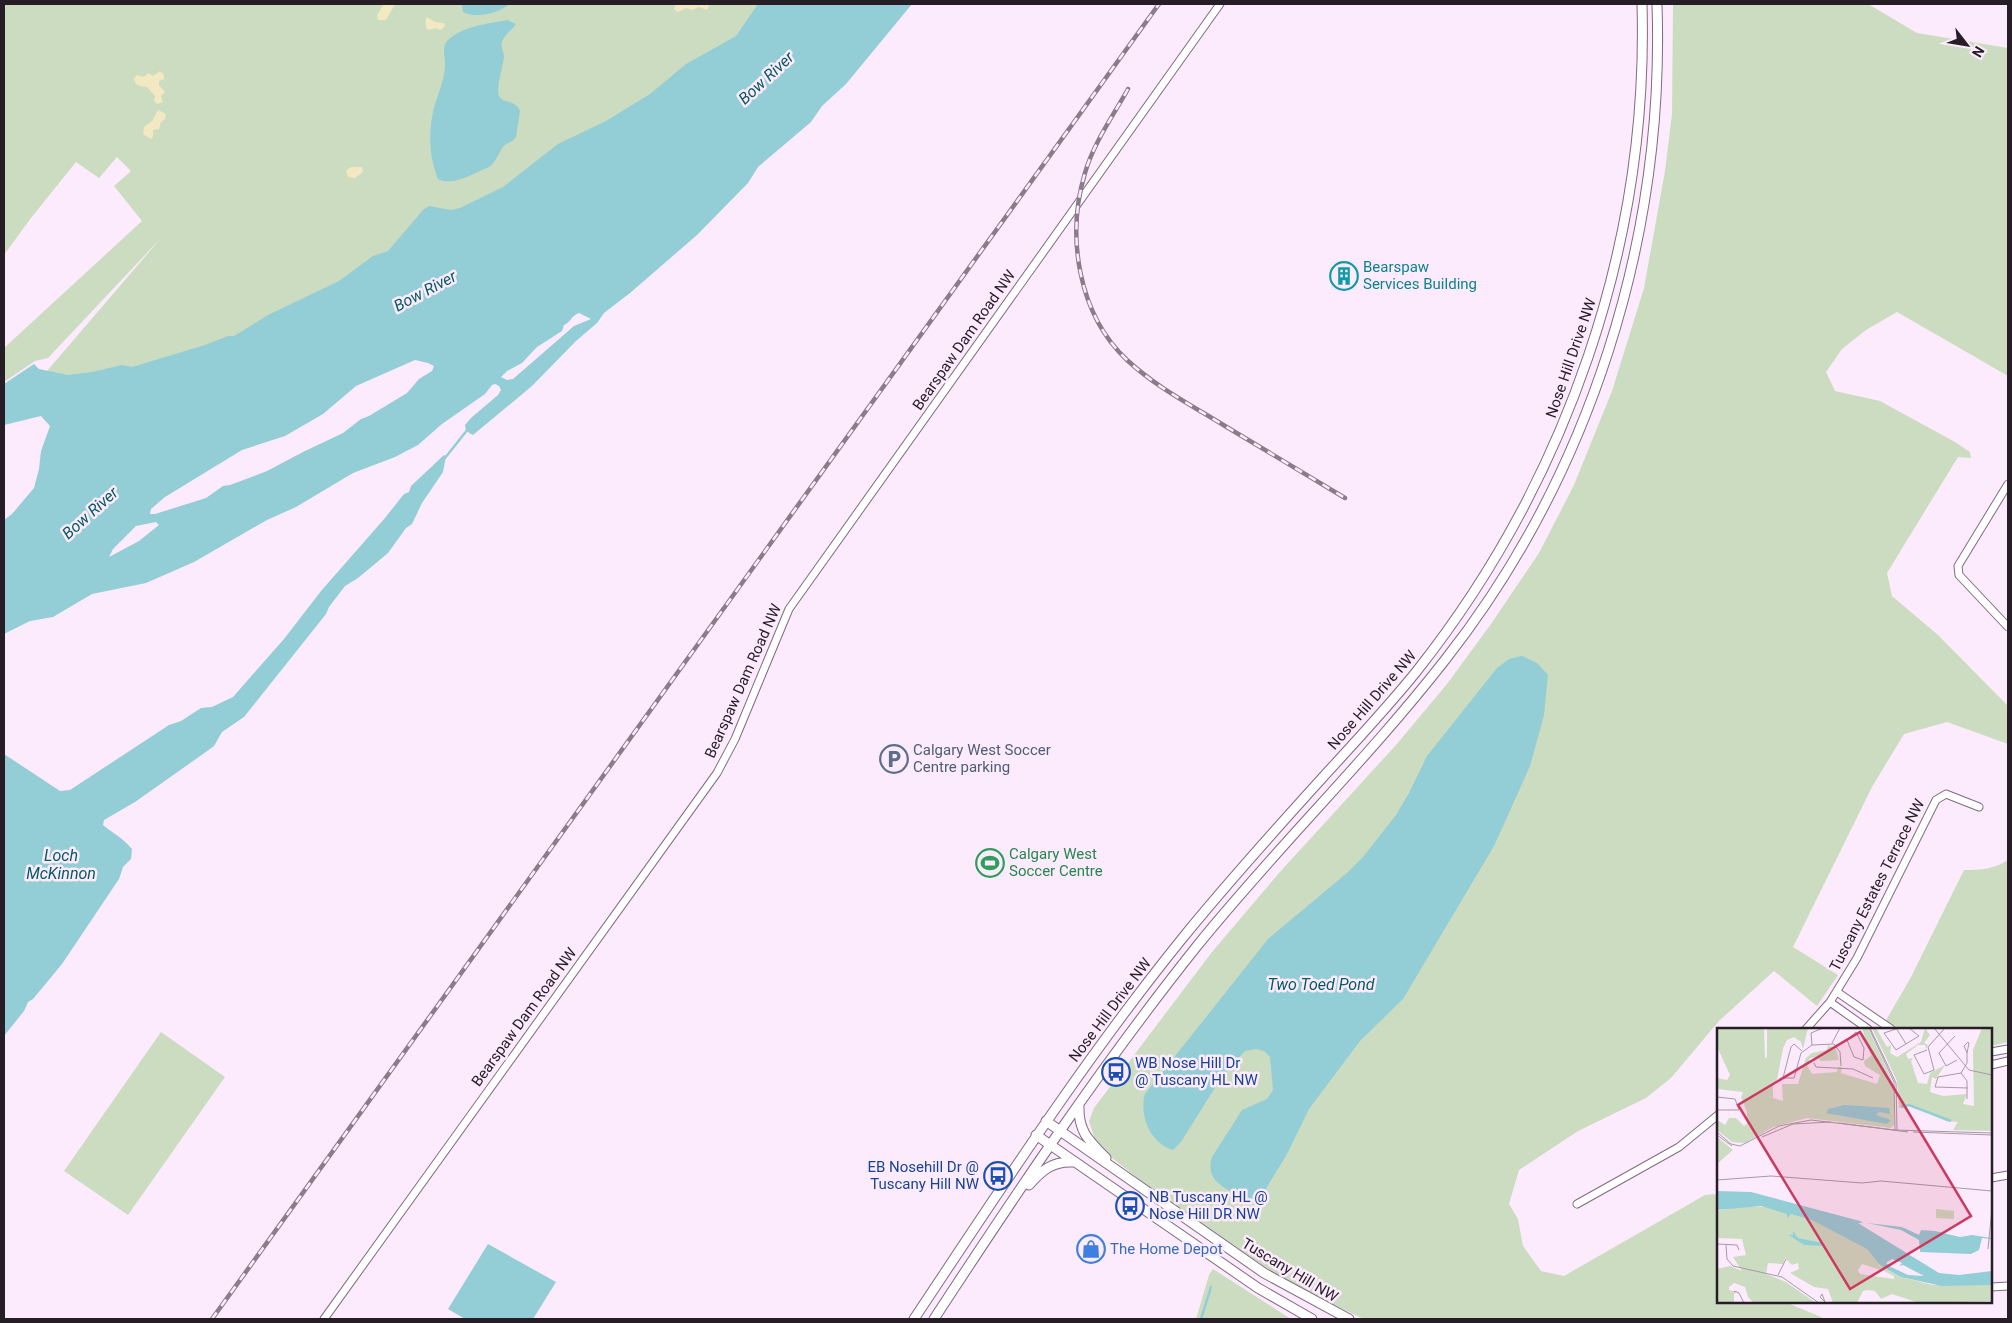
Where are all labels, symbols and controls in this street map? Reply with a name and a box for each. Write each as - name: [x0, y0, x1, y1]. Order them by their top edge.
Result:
- north arrow: [1942, 20, 1992, 70]
- text: N: [1969, 43, 1988, 60]
- water label: Bow River: [735, 47, 798, 108]
- place label: Bearspaw Services Building: [1363, 258, 1477, 293]
- building icon: Bearspaw Services Building: [1329, 261, 1359, 291]
- water label: Bow River: [390, 266, 460, 315]
- street label: Bearspaw Dam Road NW: [909, 266, 1019, 414]
- street label: Nose Hill Drive NW: [1542, 296, 1600, 420]
- water label: Bow River: [58, 483, 122, 543]
- street label: Bearspaw Dam Road NW: [701, 601, 785, 761]
- street label: Nose Hill Drive NW: [1324, 647, 1420, 753]
- place label: Calgary West Soccer Centre parking: [913, 741, 1051, 776]
- parking icon: Calgary West Soccer Centre parking: [879, 744, 909, 774]
- street label: Tuscany Estates Terrace NW: [1826, 796, 1928, 974]
- place label: Calgary West Soccer Centre: [1009, 845, 1103, 880]
- water label: Loch McKinnon: [26, 846, 96, 883]
- sports icon: Calgary West Soccer Centre: [975, 848, 1005, 878]
- street label: Bearspaw Dam Road NW: [468, 944, 580, 1090]
- street label: Nose Hill Drive NW: [1065, 954, 1155, 1066]
- water label: Two Toed Pond: [1267, 975, 1375, 994]
- inset map: [1717, 1028, 1992, 1303]
- place label: WB Nose Hill Dr @ Tuscany HL NW: [1135, 1054, 1258, 1089]
- bus stop icon: WB Nose Hill Dr @ Tuscany HL NW: [1101, 1057, 1131, 1087]
- place label: EB Nosehill Dr @ Tuscany Hill NW: [867, 1158, 979, 1193]
- bus stop icon: EB Nosehill Dr @ Tuscany Hill NW: [983, 1161, 1013, 1191]
- place label: NB Tuscany HL @ Nose Hill DR NW: [1149, 1188, 1268, 1223]
- bus stop icon: NB Tuscany HL @ Nose Hill DR NW: [1115, 1191, 1145, 1221]
- shop icon: The Home Depot: [1076, 1234, 1106, 1264]
- street label: Tuscany Hill NW: [1239, 1234, 1341, 1306]
- place label: The Home Depot: [1110, 1240, 1223, 1258]

